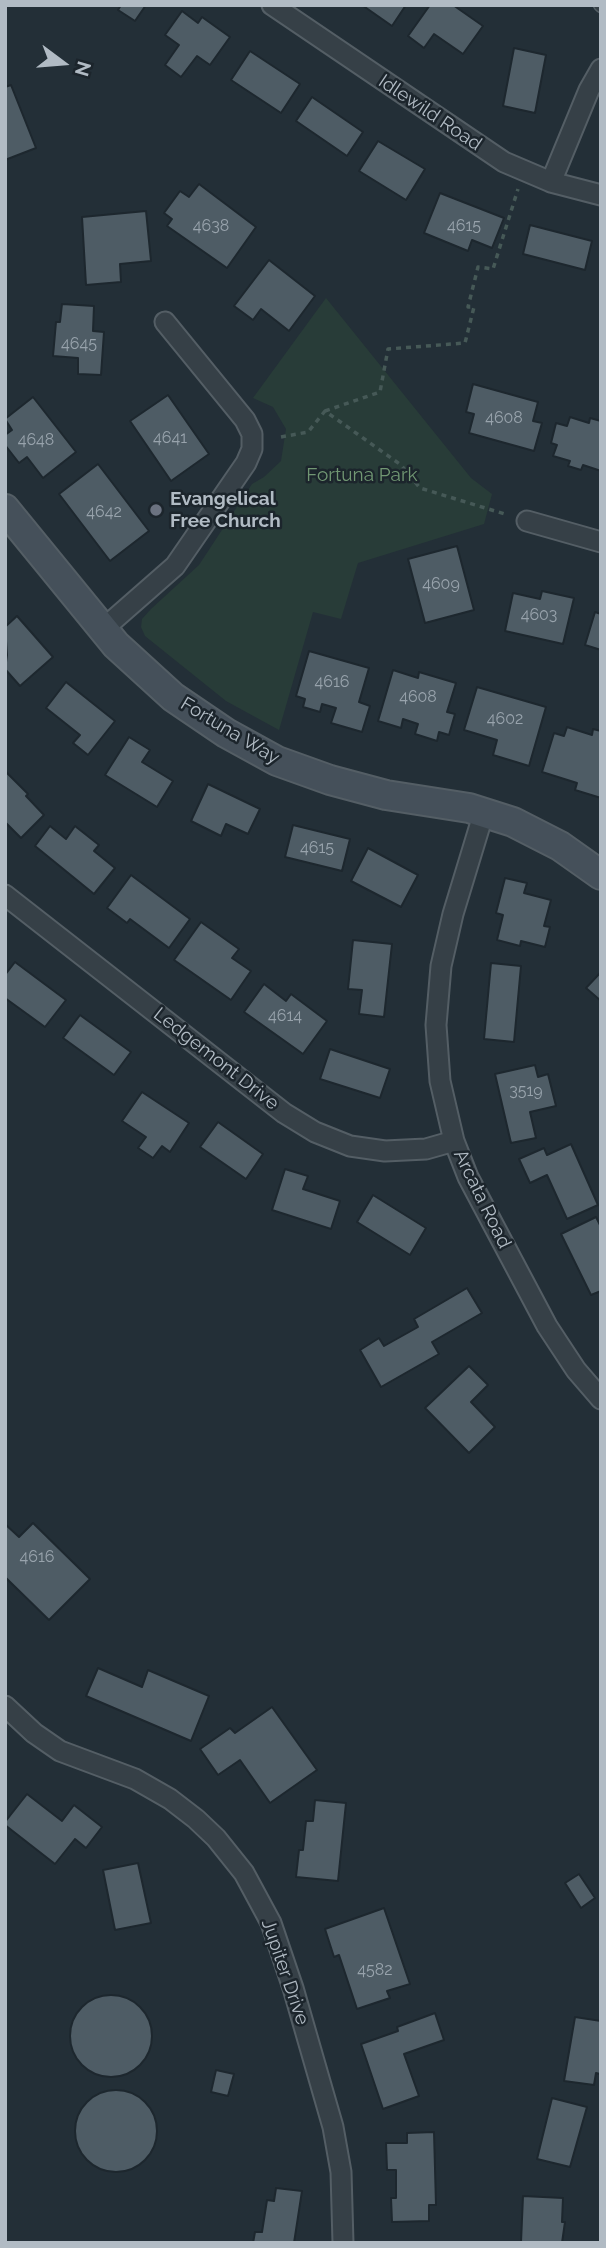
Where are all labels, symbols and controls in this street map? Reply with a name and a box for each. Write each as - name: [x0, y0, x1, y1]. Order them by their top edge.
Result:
- north arrow: [28, 28, 98, 98]
- text: N: [71, 59, 96, 79]
- street label: Idlewild Road: [374, 70, 486, 156]
- house number: 4638: [193, 216, 229, 236]
- house number: 4615: [447, 216, 481, 236]
- house number: 4645: [61, 334, 97, 354]
- house number: 4608: [485, 408, 523, 428]
- house number: 4641: [153, 428, 187, 448]
- house number: 4648: [18, 430, 54, 450]
- park label: Fortuna Park: [306, 464, 418, 486]
- place label: Evangelical Free Church: [170, 488, 281, 532]
- house number: 4642: [86, 502, 122, 522]
- marker: Evangelical Free Church: [148, 502, 164, 518]
- house number: 4609: [422, 574, 460, 594]
- house number: 4603: [521, 605, 557, 625]
- house number: 4616: [315, 672, 349, 692]
- house number: 4608: [399, 687, 437, 707]
- street label: Fortuna Way: [176, 692, 284, 770]
- house number: 4602: [487, 709, 523, 729]
- house number: 4615: [300, 838, 334, 858]
- street label: Ledgemont Drive: [149, 1003, 283, 1115]
- house number: 4614: [268, 1006, 302, 1026]
- house number: 3519: [509, 1081, 543, 1101]
- street label: Arcata Road: [448, 1146, 516, 1252]
- house number: 4616: [20, 1547, 54, 1567]
- street label: Jupiter Drive: [256, 1916, 314, 2028]
- house number: 4582: [357, 1960, 393, 1980]

